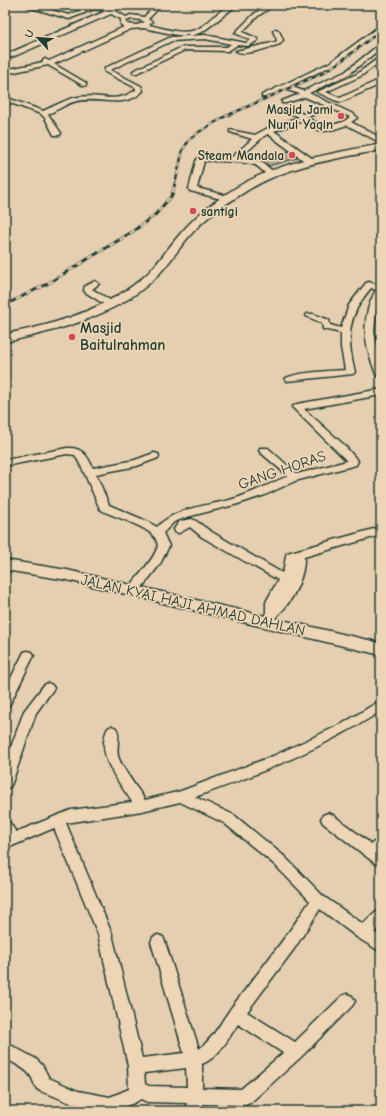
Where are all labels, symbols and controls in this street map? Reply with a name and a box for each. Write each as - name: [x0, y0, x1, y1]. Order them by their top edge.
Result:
- north arrow: [18, 18, 58, 58]
- text: U: [22, 28, 37, 40]
- place label: Masjid Jami Nurul Yaqin: [266, 102, 333, 132]
- marker: Masjid Jami Nurul Yaqin: [336, 111, 346, 121]
- place label: Steam Mandala: [198, 148, 284, 163]
- marker: Steam Mandala: [287, 150, 297, 160]
- place label: santigi: [201, 204, 238, 219]
- marker: santigi: [188, 206, 198, 216]
- place label: Masjid Baitulrahman: [80, 319, 166, 354]
- marker: Masjid Baitulrahman: [67, 332, 77, 342]
- street label: GANG HORAS: [236, 447, 328, 493]
- street label: JALAN KYAI HAJI AHMAD DAHLAN: [79, 570, 307, 640]

